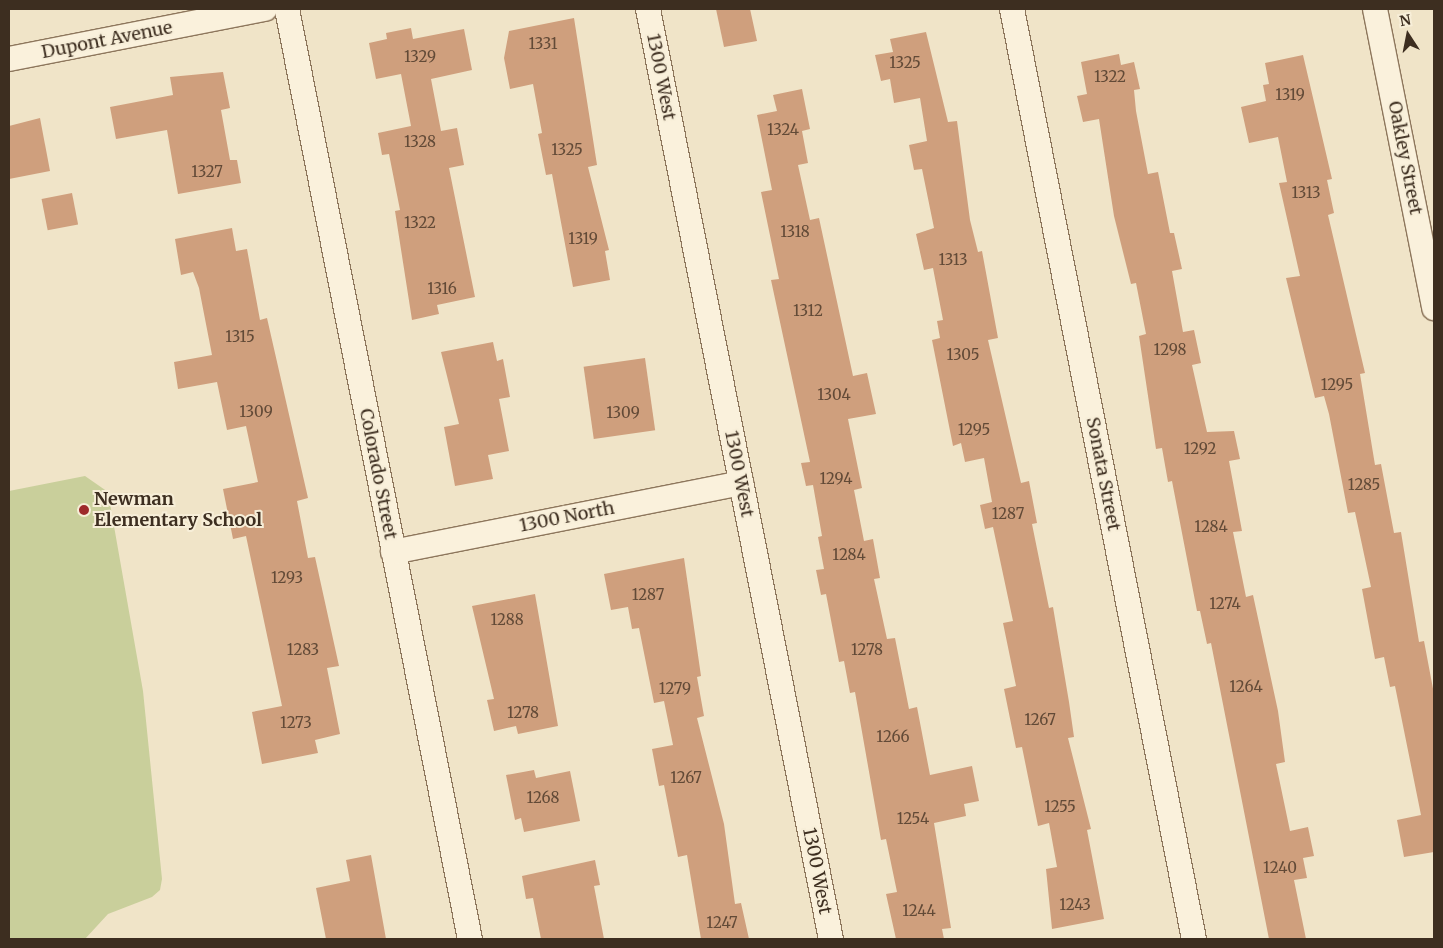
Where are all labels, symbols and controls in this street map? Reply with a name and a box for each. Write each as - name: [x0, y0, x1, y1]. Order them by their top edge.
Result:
- north arrow: [1383, 10, 1433, 60]
- text: N: [1398, 10, 1412, 30]
- street label: Dupont Avenue: [40, 17, 174, 63]
- street label: 1300 West: [642, 32, 680, 122]
- house number: 1331: [529, 35, 557, 53]
- house number: 1329: [404, 48, 436, 66]
- house number: 1325: [889, 54, 921, 72]
- house number: 1322: [1094, 68, 1126, 86]
- house number: 1319: [1275, 86, 1305, 104]
- street label: Oakley Street: [1383, 99, 1427, 217]
- house number: 1324: [767, 121, 799, 139]
- house number: 1328: [404, 133, 436, 151]
- house number: 1325: [551, 141, 583, 159]
- house number: 1327: [191, 163, 223, 181]
- house number: 1313: [1291, 184, 1321, 202]
- house number: 1322: [404, 214, 436, 232]
- house number: 1318: [780, 223, 810, 241]
- house number: 1319: [568, 230, 598, 248]
- house number: 1313: [938, 251, 968, 269]
- house number: 1316: [427, 280, 457, 298]
- house number: 1312: [793, 302, 823, 320]
- house number: 1315: [225, 328, 255, 346]
- house number: 1298: [1154, 341, 1186, 359]
- house number: 1305: [947, 346, 979, 364]
- house number: 1295: [1321, 376, 1353, 394]
- house number: 1304: [817, 386, 851, 404]
- house number: 1309: [239, 403, 273, 421]
- house number: 1309: [606, 404, 640, 422]
- street label: Colorado Street: [355, 407, 401, 541]
- street label: Sonata Street: [1081, 415, 1125, 533]
- house number: 1295: [958, 421, 990, 439]
- street label: 1300 West: [720, 429, 758, 519]
- house number: 1292: [1184, 440, 1216, 458]
- house number: 1294: [819, 470, 853, 488]
- house number: 1285: [1348, 476, 1380, 494]
- place label: Newman Elementary School: [94, 489, 262, 532]
- street label: 1300 North: [518, 497, 616, 537]
- marker: Newman Elementary School: [78, 504, 90, 516]
- house number: 1287: [992, 505, 1024, 523]
- house number: 1284: [1194, 518, 1228, 536]
- house number: 1284: [832, 546, 866, 564]
- house number: 1293: [271, 569, 303, 587]
- house number: 1287: [632, 586, 664, 604]
- house number: 1274: [1209, 595, 1241, 613]
- house number: 1288: [490, 611, 524, 629]
- house number: 1283: [287, 641, 319, 659]
- house number: 1278: [851, 641, 883, 659]
- house number: 1264: [1229, 678, 1263, 696]
- house number: 1279: [659, 680, 691, 698]
- house number: 1278: [507, 704, 539, 722]
- house number: 1267: [1024, 711, 1056, 729]
- house number: 1273: [280, 714, 312, 732]
- house number: 1266: [876, 728, 910, 746]
- house number: 1267: [670, 769, 702, 787]
- house number: 1268: [526, 789, 560, 807]
- house number: 1255: [1044, 798, 1076, 816]
- house number: 1254: [897, 810, 929, 828]
- street label: 1300 West: [798, 826, 836, 916]
- house number: 1240: [1263, 859, 1297, 877]
- house number: 1243: [1059, 896, 1091, 914]
- house number: 1244: [902, 902, 936, 920]
- house number: 1247: [706, 914, 738, 932]

